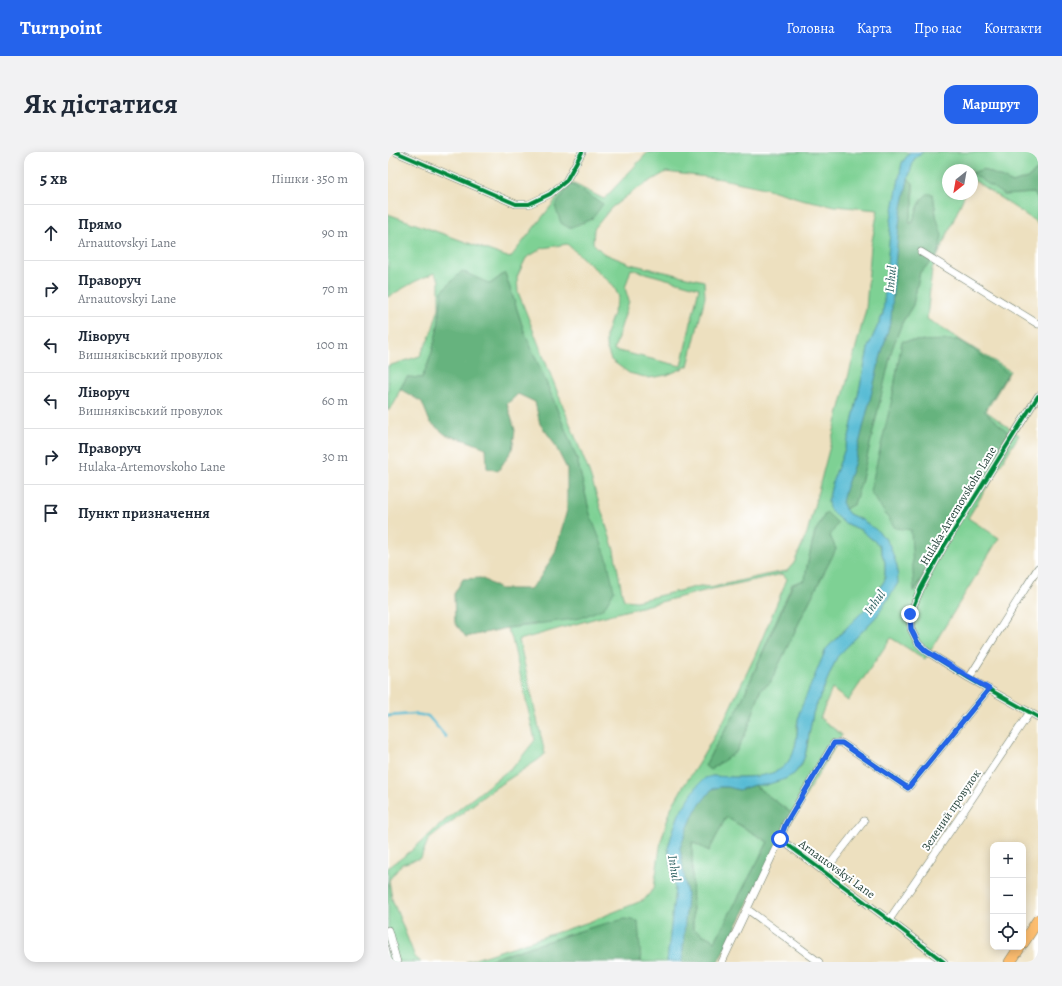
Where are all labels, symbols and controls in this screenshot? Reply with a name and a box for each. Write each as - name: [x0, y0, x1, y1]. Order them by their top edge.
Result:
- text: Turnpoint: [20, 15, 102, 41]
- text: Головна: [786, 19, 835, 38]
- text: Карта: [857, 19, 892, 38]
- text: Про нас: [914, 19, 962, 38]
- text: Контакти: [984, 19, 1042, 38]
- text: Як дістатися: [24, 85, 178, 123]
- button: Маршрут: [944, 85, 1038, 124]
- north arrow: [942, 164, 978, 200]
- text: 5 хв: [40, 167, 68, 190]
- text: Пішки · 350 m: [271, 170, 348, 187]
- text: Прямо: [78, 214, 122, 234]
- icon: ahead: [40, 222, 62, 244]
- text: 90 m: [322, 224, 348, 241]
- text: Arnautovskyi Lane: [78, 234, 176, 251]
- water label: Inhul: [881, 264, 900, 293]
- text: Праворуч: [78, 270, 141, 290]
- icon: right: [40, 278, 62, 300]
- text: 70 m: [322, 280, 348, 297]
- text: Arnautovskyi Lane: [78, 290, 176, 307]
- text: Ліворуч: [78, 326, 130, 346]
- icon: left: [40, 334, 62, 356]
- text: 100 m: [316, 336, 348, 353]
- text: Вишняківський провулок: [78, 346, 223, 363]
- text: Ліворуч: [78, 382, 130, 402]
- icon: left: [40, 390, 62, 412]
- text: 60 m: [322, 392, 348, 409]
- text: Вишняківський провулок: [78, 402, 223, 419]
- text: Праворуч: [78, 438, 141, 458]
- street label: Hulaka-Artemovskoho Lane: [916, 444, 1000, 568]
- icon: right: [40, 446, 62, 468]
- text: 30 m: [322, 448, 348, 465]
- text: Hulaka-Artemovskoho Lane: [78, 458, 225, 475]
- icon: arrive: [40, 502, 62, 524]
- text: Пункт призначення: [78, 503, 210, 523]
- water label: Inhul: [860, 586, 890, 618]
- route end: [901, 605, 919, 623]
- street label: Зелений провулок: [918, 766, 984, 854]
- route start: [771, 830, 789, 848]
- street label: Arnautovskyi Lane: [795, 835, 878, 902]
- map controls: [990, 842, 1026, 950]
- button: +: [990, 842, 1026, 878]
- water label: Inhul: [664, 854, 685, 883]
- button: −: [990, 878, 1026, 914]
- button: locate: [990, 914, 1026, 950]

